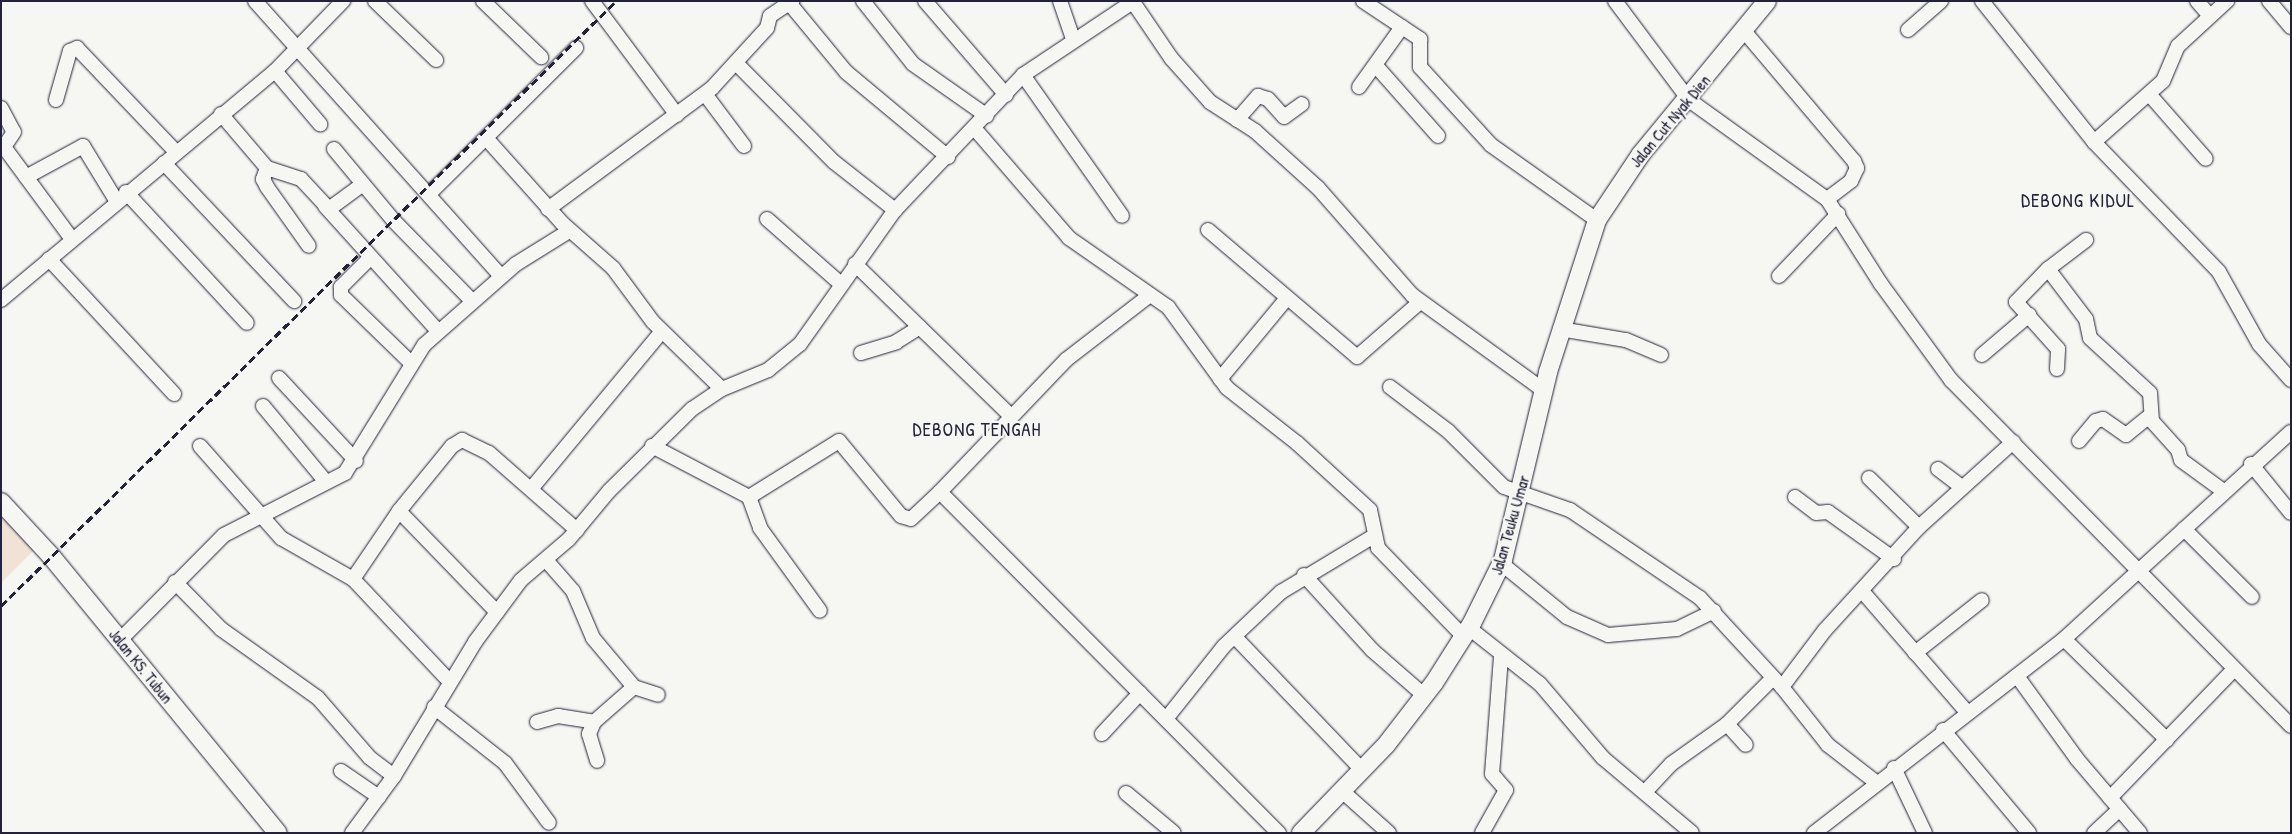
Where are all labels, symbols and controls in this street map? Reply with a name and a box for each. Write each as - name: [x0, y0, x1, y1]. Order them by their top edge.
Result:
- street label: Jalan Cut Nyak Dien: [1626, 71, 1714, 171]
- district label: DEBONG KIDUL: [2019, 190, 2137, 212]
- district label: DEBONG TENGAH: [911, 419, 1043, 441]
- street label: Jalan Teuku Umar: [1487, 473, 1533, 577]
- street label: Jalan KS. Tubun: [105, 625, 177, 707]

